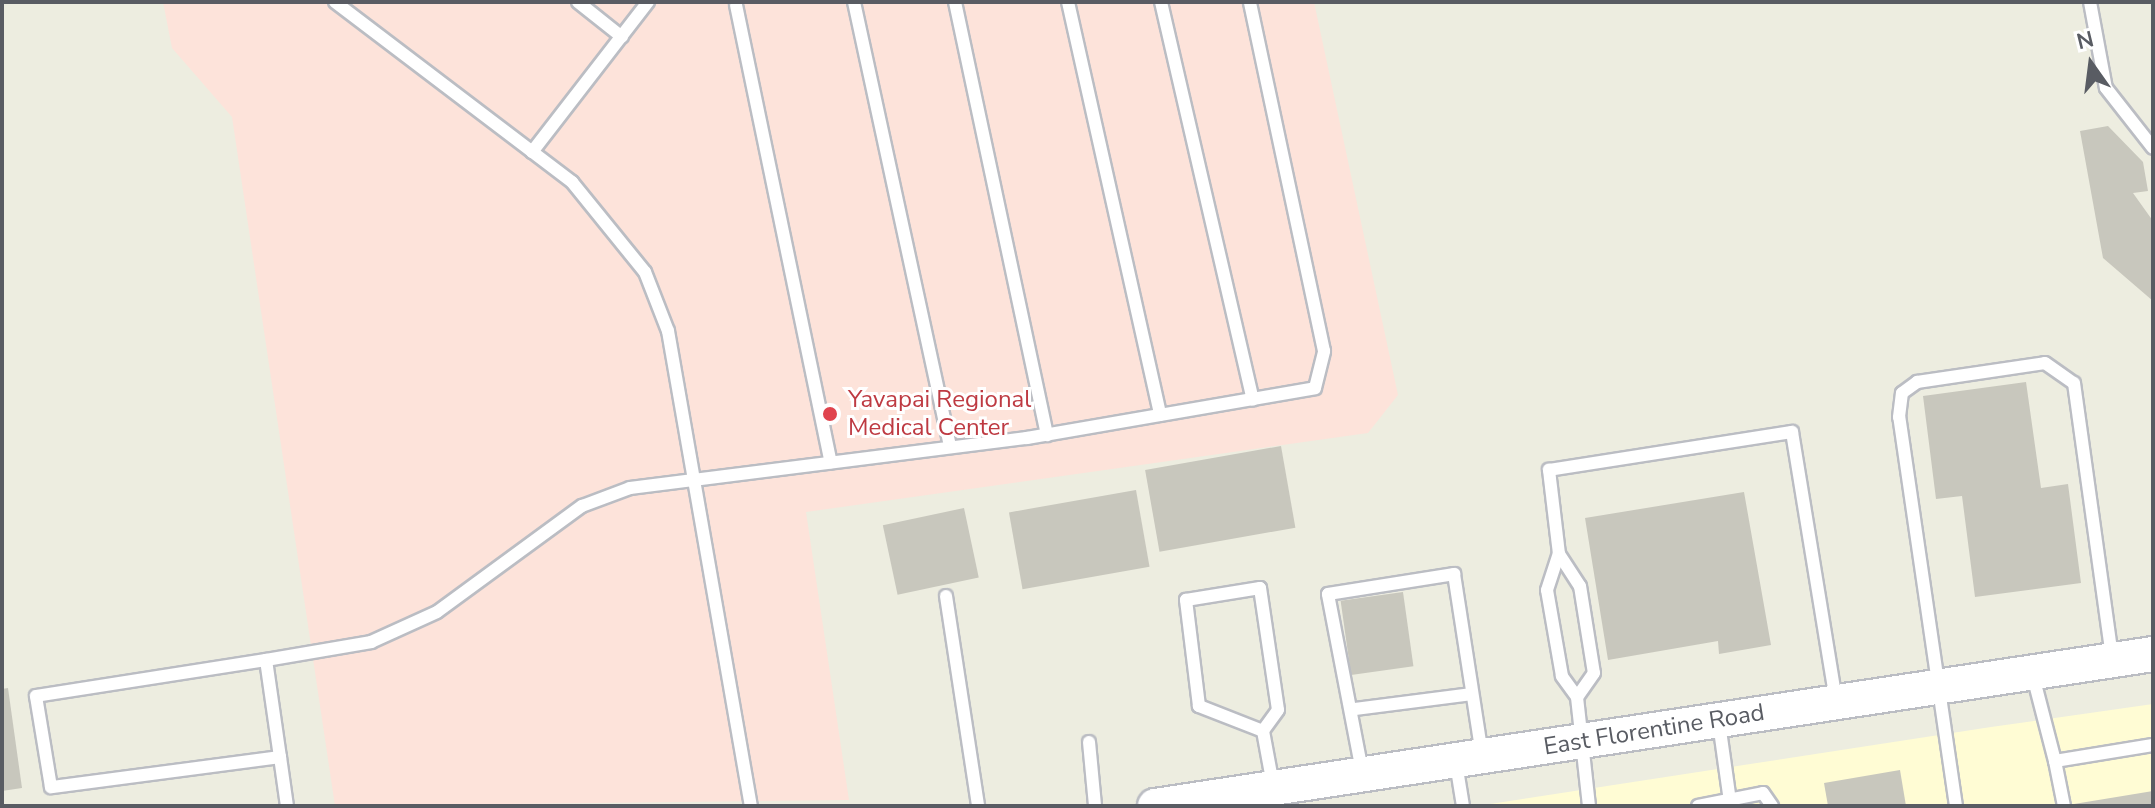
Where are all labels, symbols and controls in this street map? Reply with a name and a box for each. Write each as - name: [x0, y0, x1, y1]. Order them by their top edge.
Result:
- north arrow: [2051, 24, 2131, 104]
- text: N: [2074, 24, 2097, 57]
- place label: Yavapai Regional Medical Center: [848, 386, 1031, 442]
- marker: Yavapai Regional Medical Center: [819, 403, 841, 425]
- street label: East Florentine Road: [1542, 698, 1766, 762]

